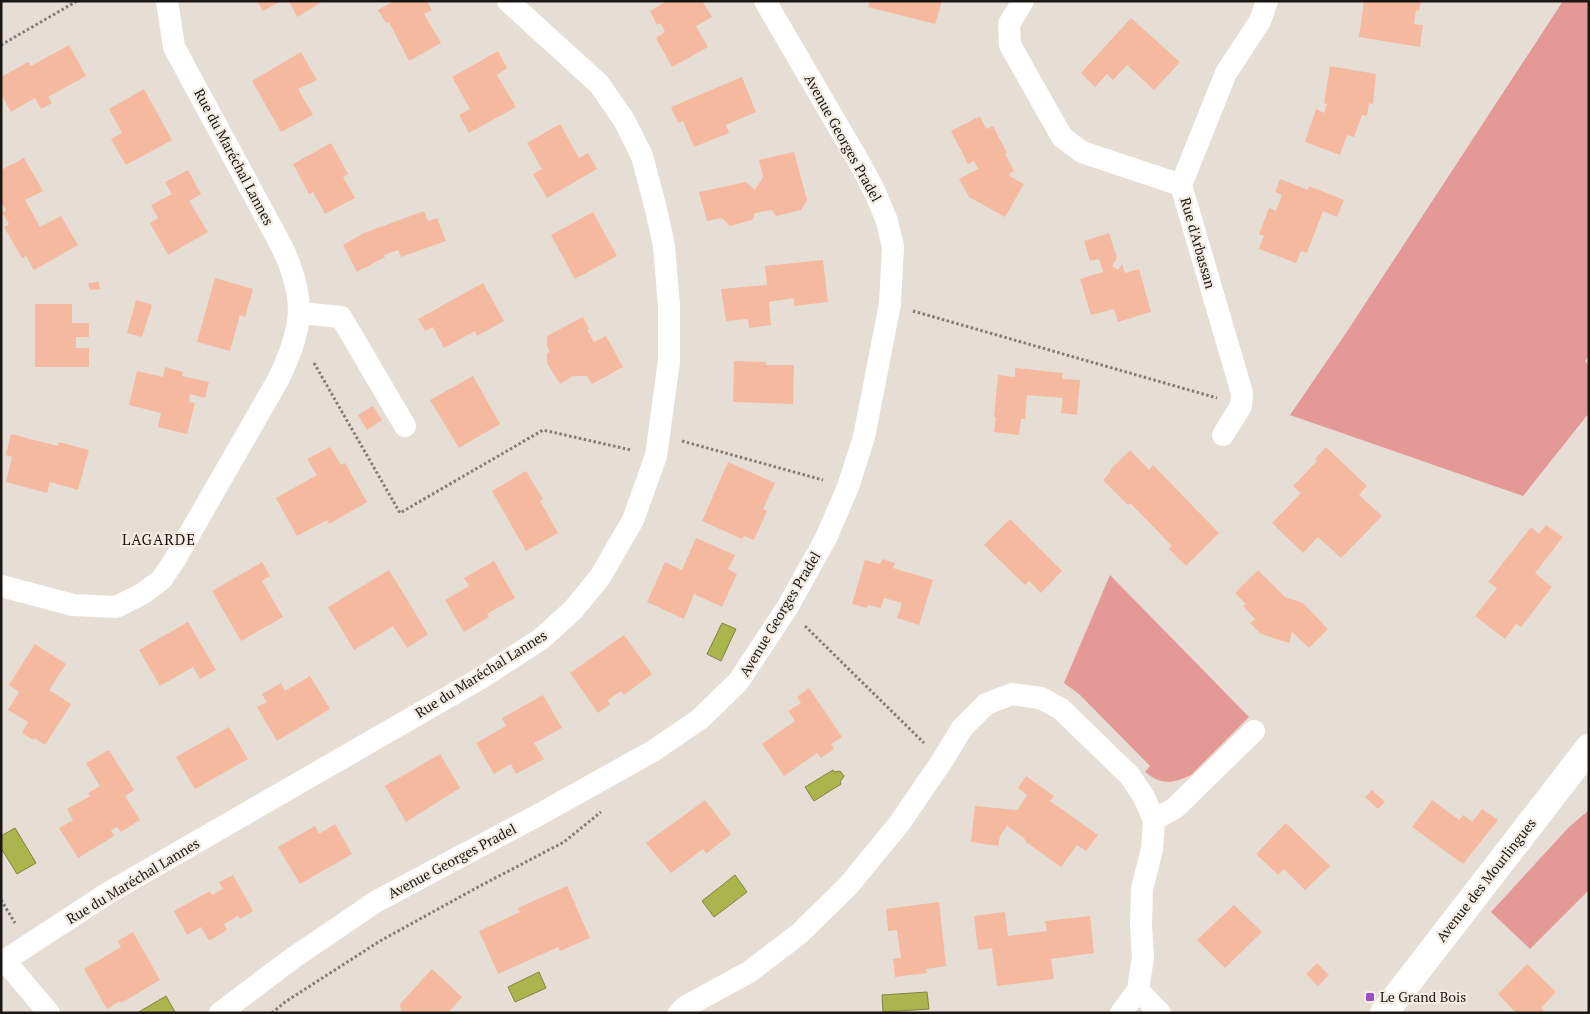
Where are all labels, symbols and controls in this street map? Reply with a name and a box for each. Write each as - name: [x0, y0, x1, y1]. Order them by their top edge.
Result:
- street label: Avenue Georges Pradel: [801, 71, 886, 205]
- street label: Rue du Maréchal Lannes: [190, 85, 279, 228]
- street label: Rue d'Arbassan: [1176, 195, 1221, 291]
- district label: LAGARDE: [122, 529, 196, 549]
- street label: Avenue Georges Pradel: [735, 548, 824, 680]
- street label: Rue du Maréchal Lannes: [411, 625, 550, 722]
- street label: Avenue des Mourlingues: [1431, 814, 1540, 945]
- street label: Avenue Georges Pradel: [384, 819, 519, 902]
- street label: Rue du Maréchal Lannes: [63, 833, 203, 928]
- place label: Le Grand Bois: [1380, 987, 1466, 1006]
- marker: Le Grand Bois: [1364, 991, 1376, 1003]

